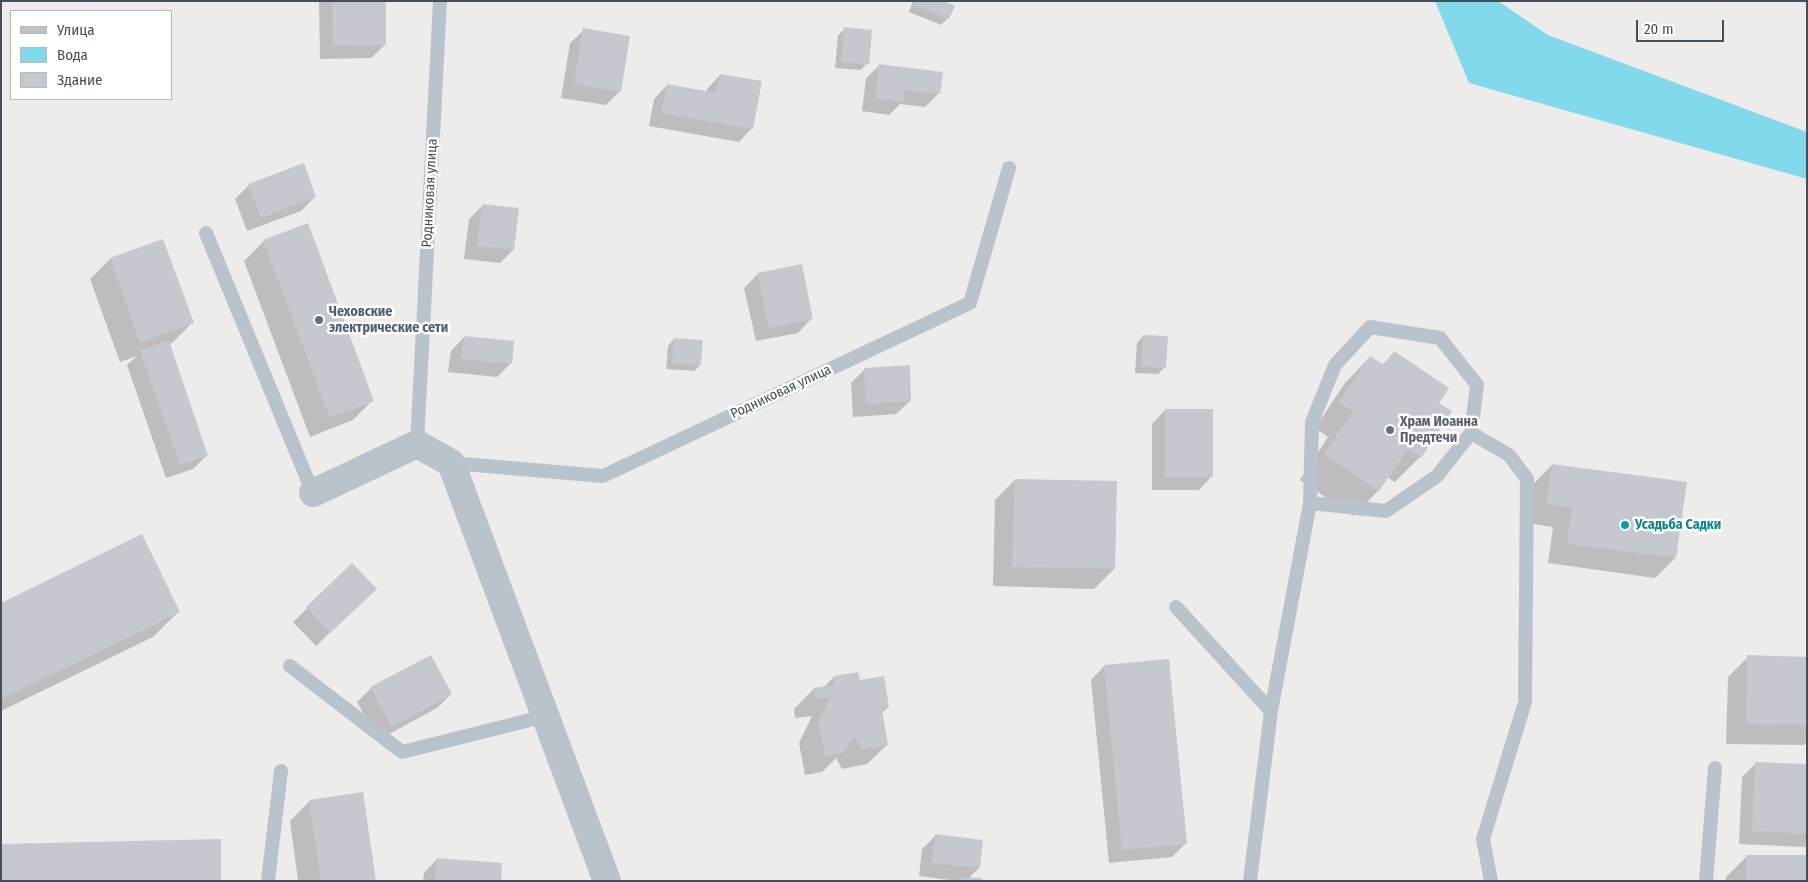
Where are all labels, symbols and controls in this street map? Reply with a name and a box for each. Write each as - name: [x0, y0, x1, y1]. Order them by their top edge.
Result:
- legend: [10, 10, 172, 100]
- scale bar: [1638, 10, 1726, 42]
- text: 20 m: [1644, 20, 1674, 38]
- text: Улица: [57, 21, 95, 39]
- text: Вода: [57, 46, 88, 64]
- text: Здание: [57, 71, 103, 89]
- street label: Родниковая улица: [419, 138, 441, 248]
- place label: Чеховские электрические сети: [329, 304, 448, 336]
- marker: Чеховские электрические сети: [313, 314, 325, 326]
- street label: Родниковая улица: [728, 361, 834, 423]
- place label: Храм Иоанна Предтечи: [1400, 414, 1478, 447]
- marker: Храм Иоанна Предтечи: [1384, 424, 1396, 436]
- place label: Усадьба Садки: [1635, 517, 1721, 533]
- marker: Усадьба Садки: [1619, 519, 1631, 531]

